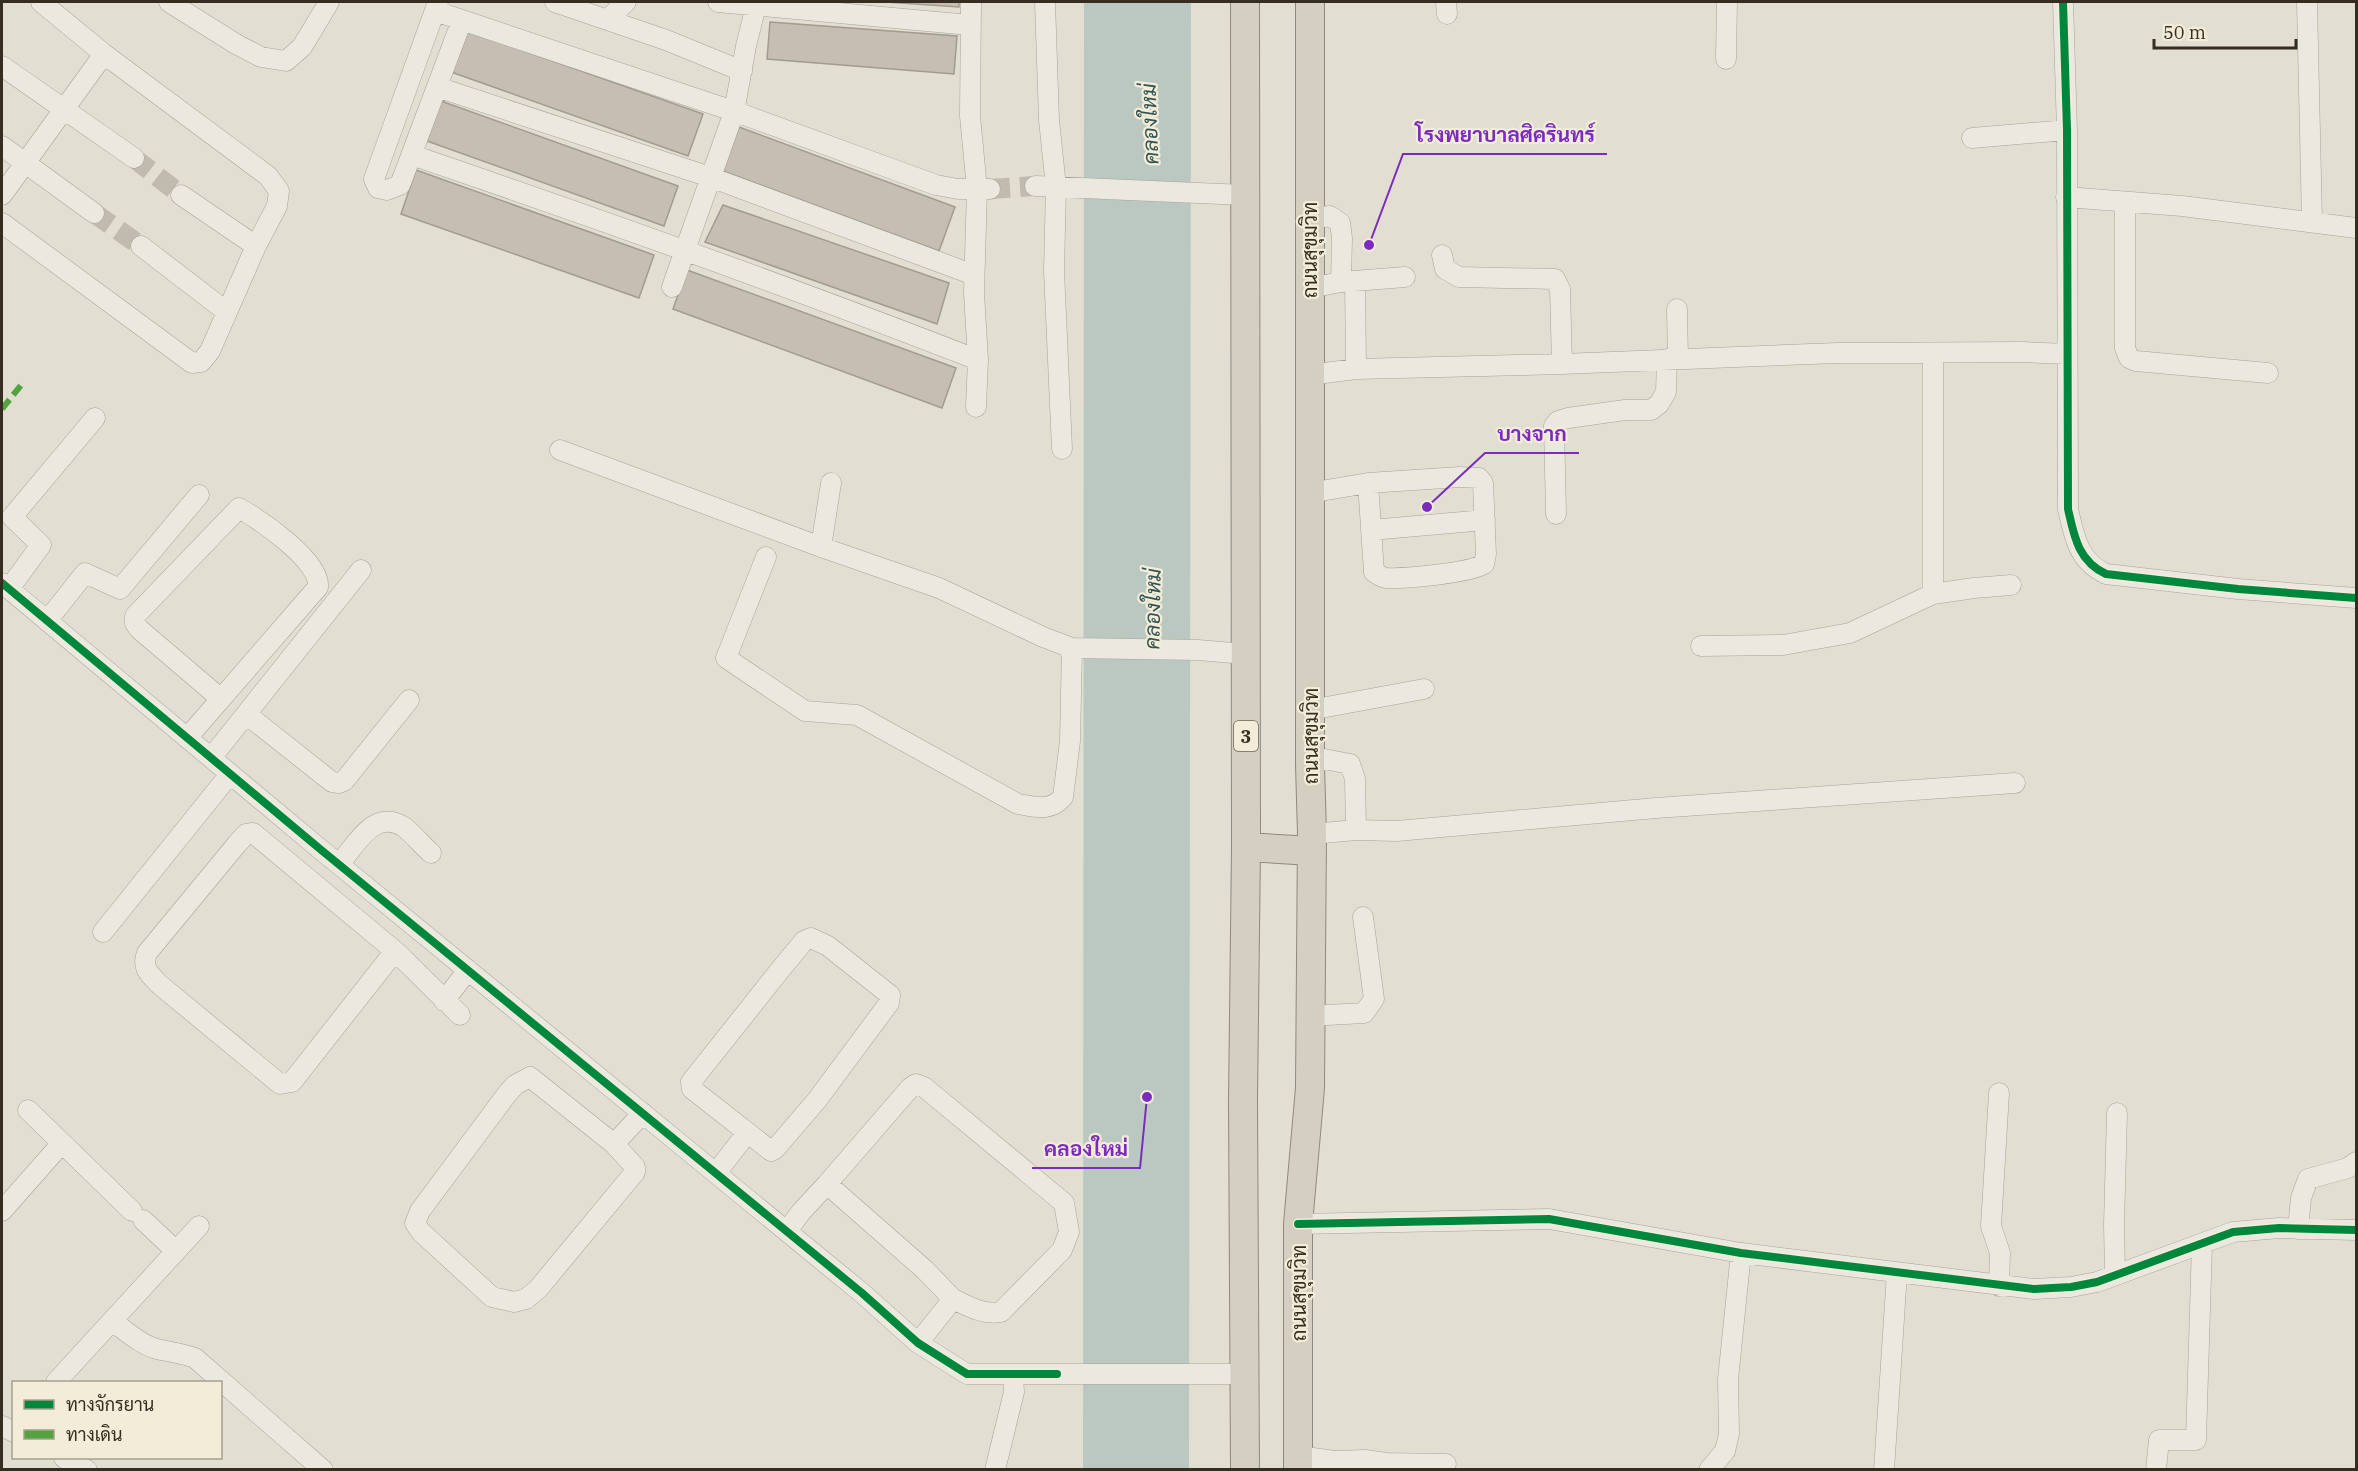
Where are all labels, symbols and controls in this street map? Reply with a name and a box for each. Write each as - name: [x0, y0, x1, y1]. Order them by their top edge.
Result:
- scale bar: [2154, 12, 2296, 50]
- text: 50 m: [2163, 21, 2206, 44]
- water label: คลองใหม่: [1134, 82, 1164, 165]
- callout: โรงพยาบาลศิครินทร์: [1403, 115, 1607, 154]
- text: โรงพยาบาลศิครินทร์: [1413, 120, 1596, 148]
- street label: ถนนสุขุมวิท: [1296, 202, 1324, 298]
- callout: บางจาก: [1485, 414, 1579, 453]
- text: บางจาก: [1497, 419, 1567, 447]
- water label: คลองใหม่: [1137, 567, 1167, 650]
- street label: ถนนสุขุมวิท: [1297, 688, 1325, 784]
- road number: 3: [1234, 721, 1258, 751]
- callout: คลองใหม่: [1032, 1129, 1140, 1168]
- text: คลองใหม่: [1044, 1134, 1128, 1162]
- street label: ถนนสุขุมวิท: [1285, 1245, 1313, 1341]
- legend: [12, 1381, 222, 1459]
- text: ทางจักรยาน: [66, 1393, 154, 1416]
- text: ทางเดิน: [66, 1423, 122, 1446]

